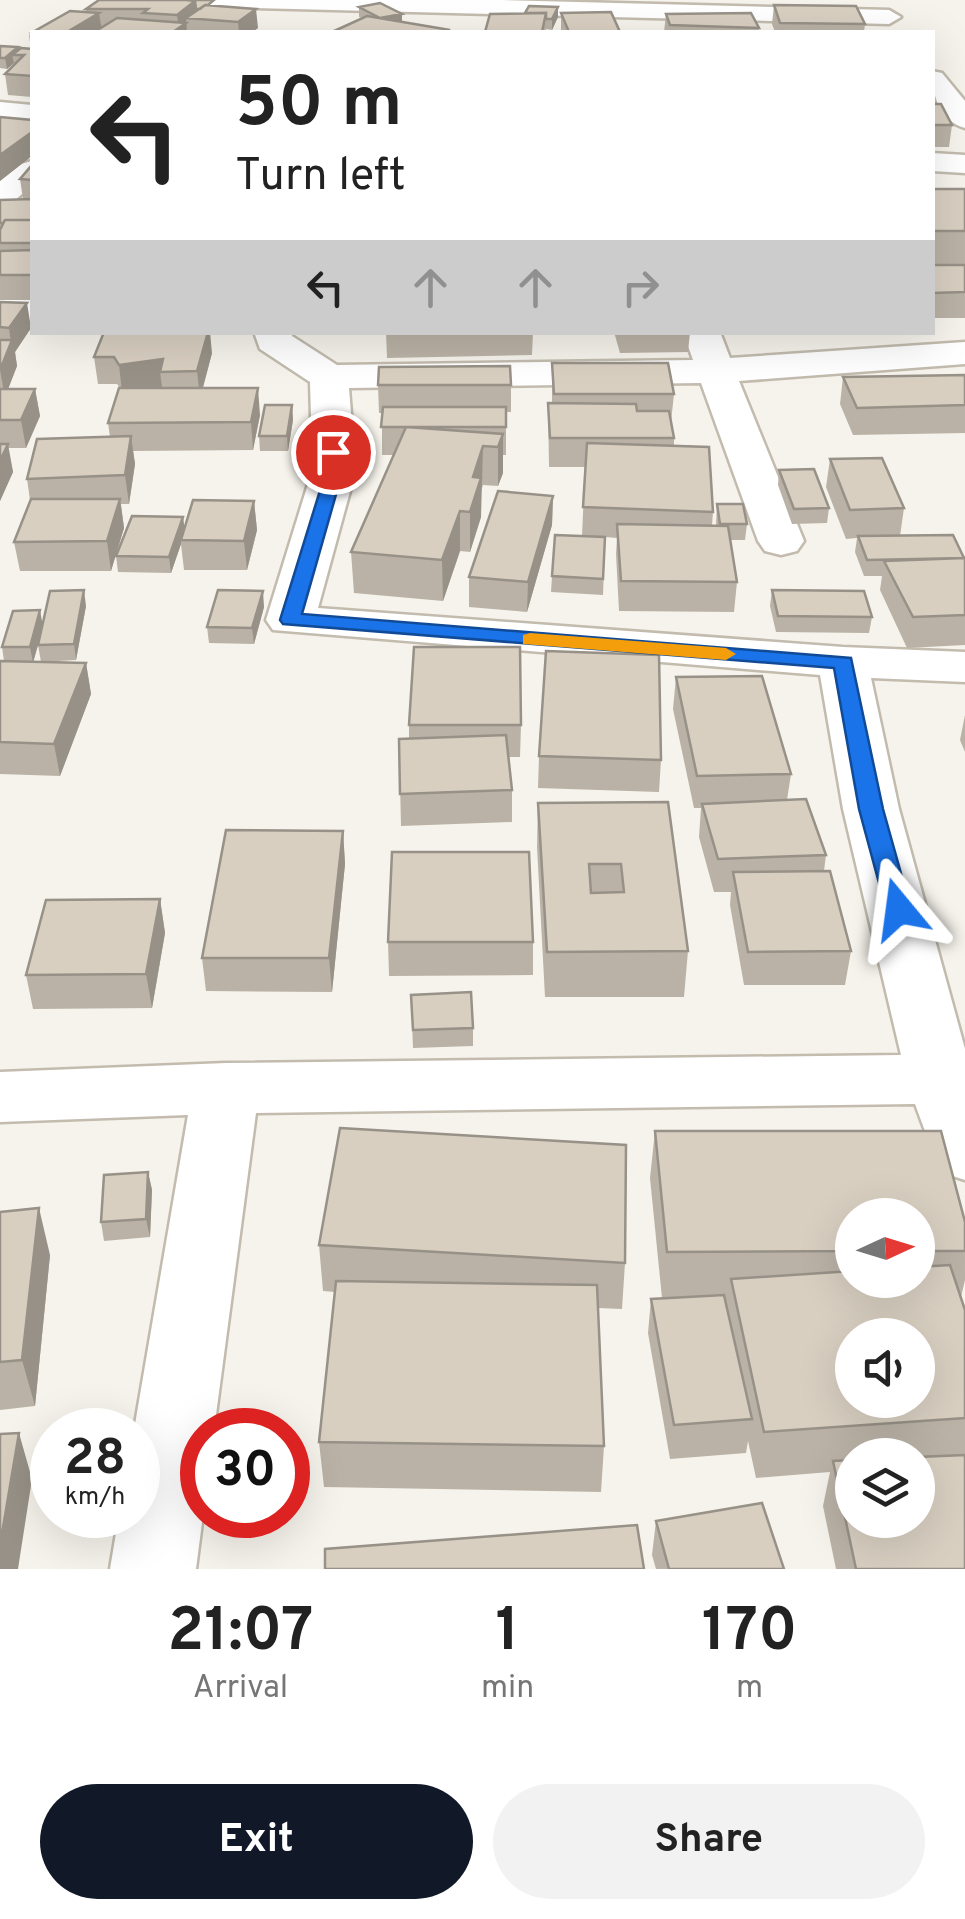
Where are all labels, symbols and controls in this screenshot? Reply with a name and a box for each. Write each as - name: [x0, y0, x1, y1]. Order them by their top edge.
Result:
- text: 50 m: [235, 62, 402, 151]
- icon: left: [70, 70, 200, 200]
- text: Turn left: [235, 149, 406, 206]
- icon: left: [298, 260, 353, 315]
- icon: ahead: [403, 260, 458, 315]
- icon: ahead: [508, 260, 563, 315]
- icon: right: [613, 260, 668, 315]
- pin: [291, 410, 376, 495]
- icon: arrive: [306, 425, 361, 480]
- position arrow: [847, 857, 951, 961]
- north arrow: [835, 1198, 935, 1298]
- map controls: [835, 1198, 935, 1538]
- button: sound: [835, 1318, 935, 1418]
- speed limit sign: 30: [180, 1408, 310, 1538]
- text: 28: [64, 1429, 126, 1492]
- button: layers: [835, 1438, 935, 1538]
- text: km/h: [65, 1482, 125, 1514]
- text: 21:07: [168, 1596, 313, 1672]
- text: 1: [496, 1596, 520, 1672]
- text: 170: [702, 1596, 797, 1672]
- text: Arrival: [193, 1669, 288, 1709]
- text: min: [481, 1669, 534, 1709]
- text: m: [736, 1669, 763, 1709]
- button: Exit: [40, 1784, 473, 1899]
- button: Share: [493, 1784, 925, 1899]

